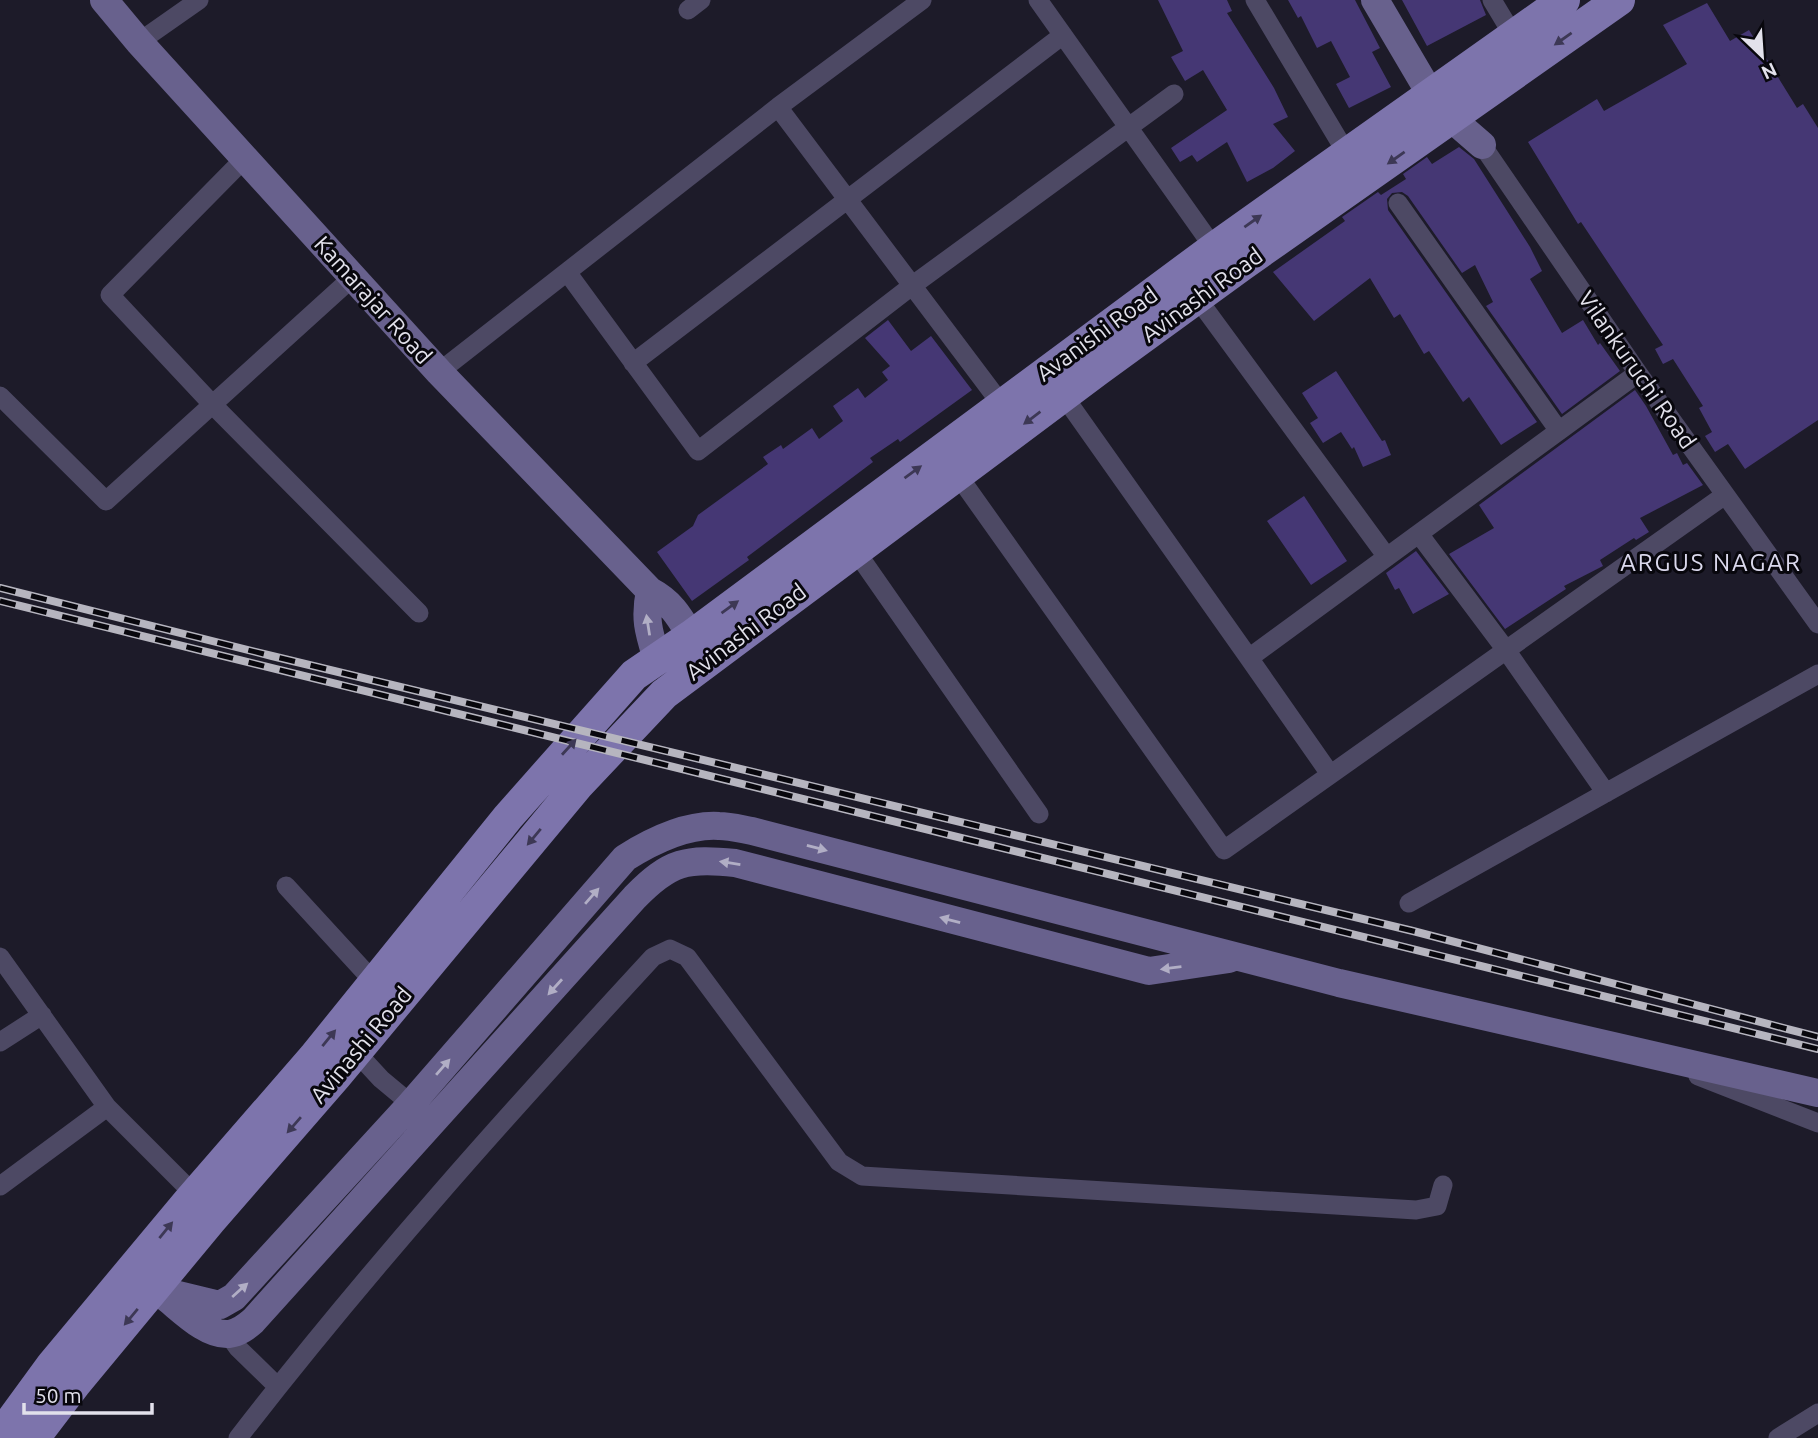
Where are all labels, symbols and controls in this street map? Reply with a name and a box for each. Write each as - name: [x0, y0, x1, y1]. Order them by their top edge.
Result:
- north arrow: [1727, 21, 1797, 91]
- one-way arrow: [1554, 32, 1572, 46]
- text: N: [1758, 58, 1780, 84]
- one-way arrow: [1387, 151, 1405, 165]
- one-way arrow: [1244, 214, 1262, 228]
- street label: Kamarajar Road: [310, 231, 437, 368]
- street label: Avinashi Road: [1136, 242, 1267, 347]
- street label: Avanishi Road: [1031, 281, 1162, 386]
- street label: Vilankuruchi Road: [1574, 286, 1701, 453]
- one-way arrow: [1023, 411, 1041, 425]
- one-way arrow: [904, 466, 922, 480]
- district label: ARGUS NAGAR: [1620, 549, 1802, 576]
- street label: Avinashi Road: [681, 578, 810, 685]
- one-way arrow: [721, 601, 739, 615]
- one-way arrow: [642, 614, 653, 636]
- one-way arrow: [561, 738, 577, 756]
- one-way arrow: [527, 828, 542, 845]
- one-way arrow: [807, 844, 828, 854]
- one-way arrow: [719, 857, 741, 868]
- one-way arrow: [584, 887, 600, 905]
- one-way arrow: [939, 914, 961, 925]
- one-way arrow: [1160, 963, 1182, 974]
- one-way arrow: [547, 978, 563, 995]
- street label: Avinashi Road: [305, 982, 416, 1108]
- one-way arrow: [322, 1030, 337, 1048]
- one-way arrow: [435, 1059, 450, 1076]
- one-way arrow: [286, 1116, 302, 1134]
- one-way arrow: [158, 1221, 173, 1239]
- one-way arrow: [231, 1282, 249, 1298]
- one-way arrow: [124, 1308, 139, 1325]
- scale bar: [24, 1372, 152, 1416]
- text: 50 m: [35, 1383, 82, 1407]

